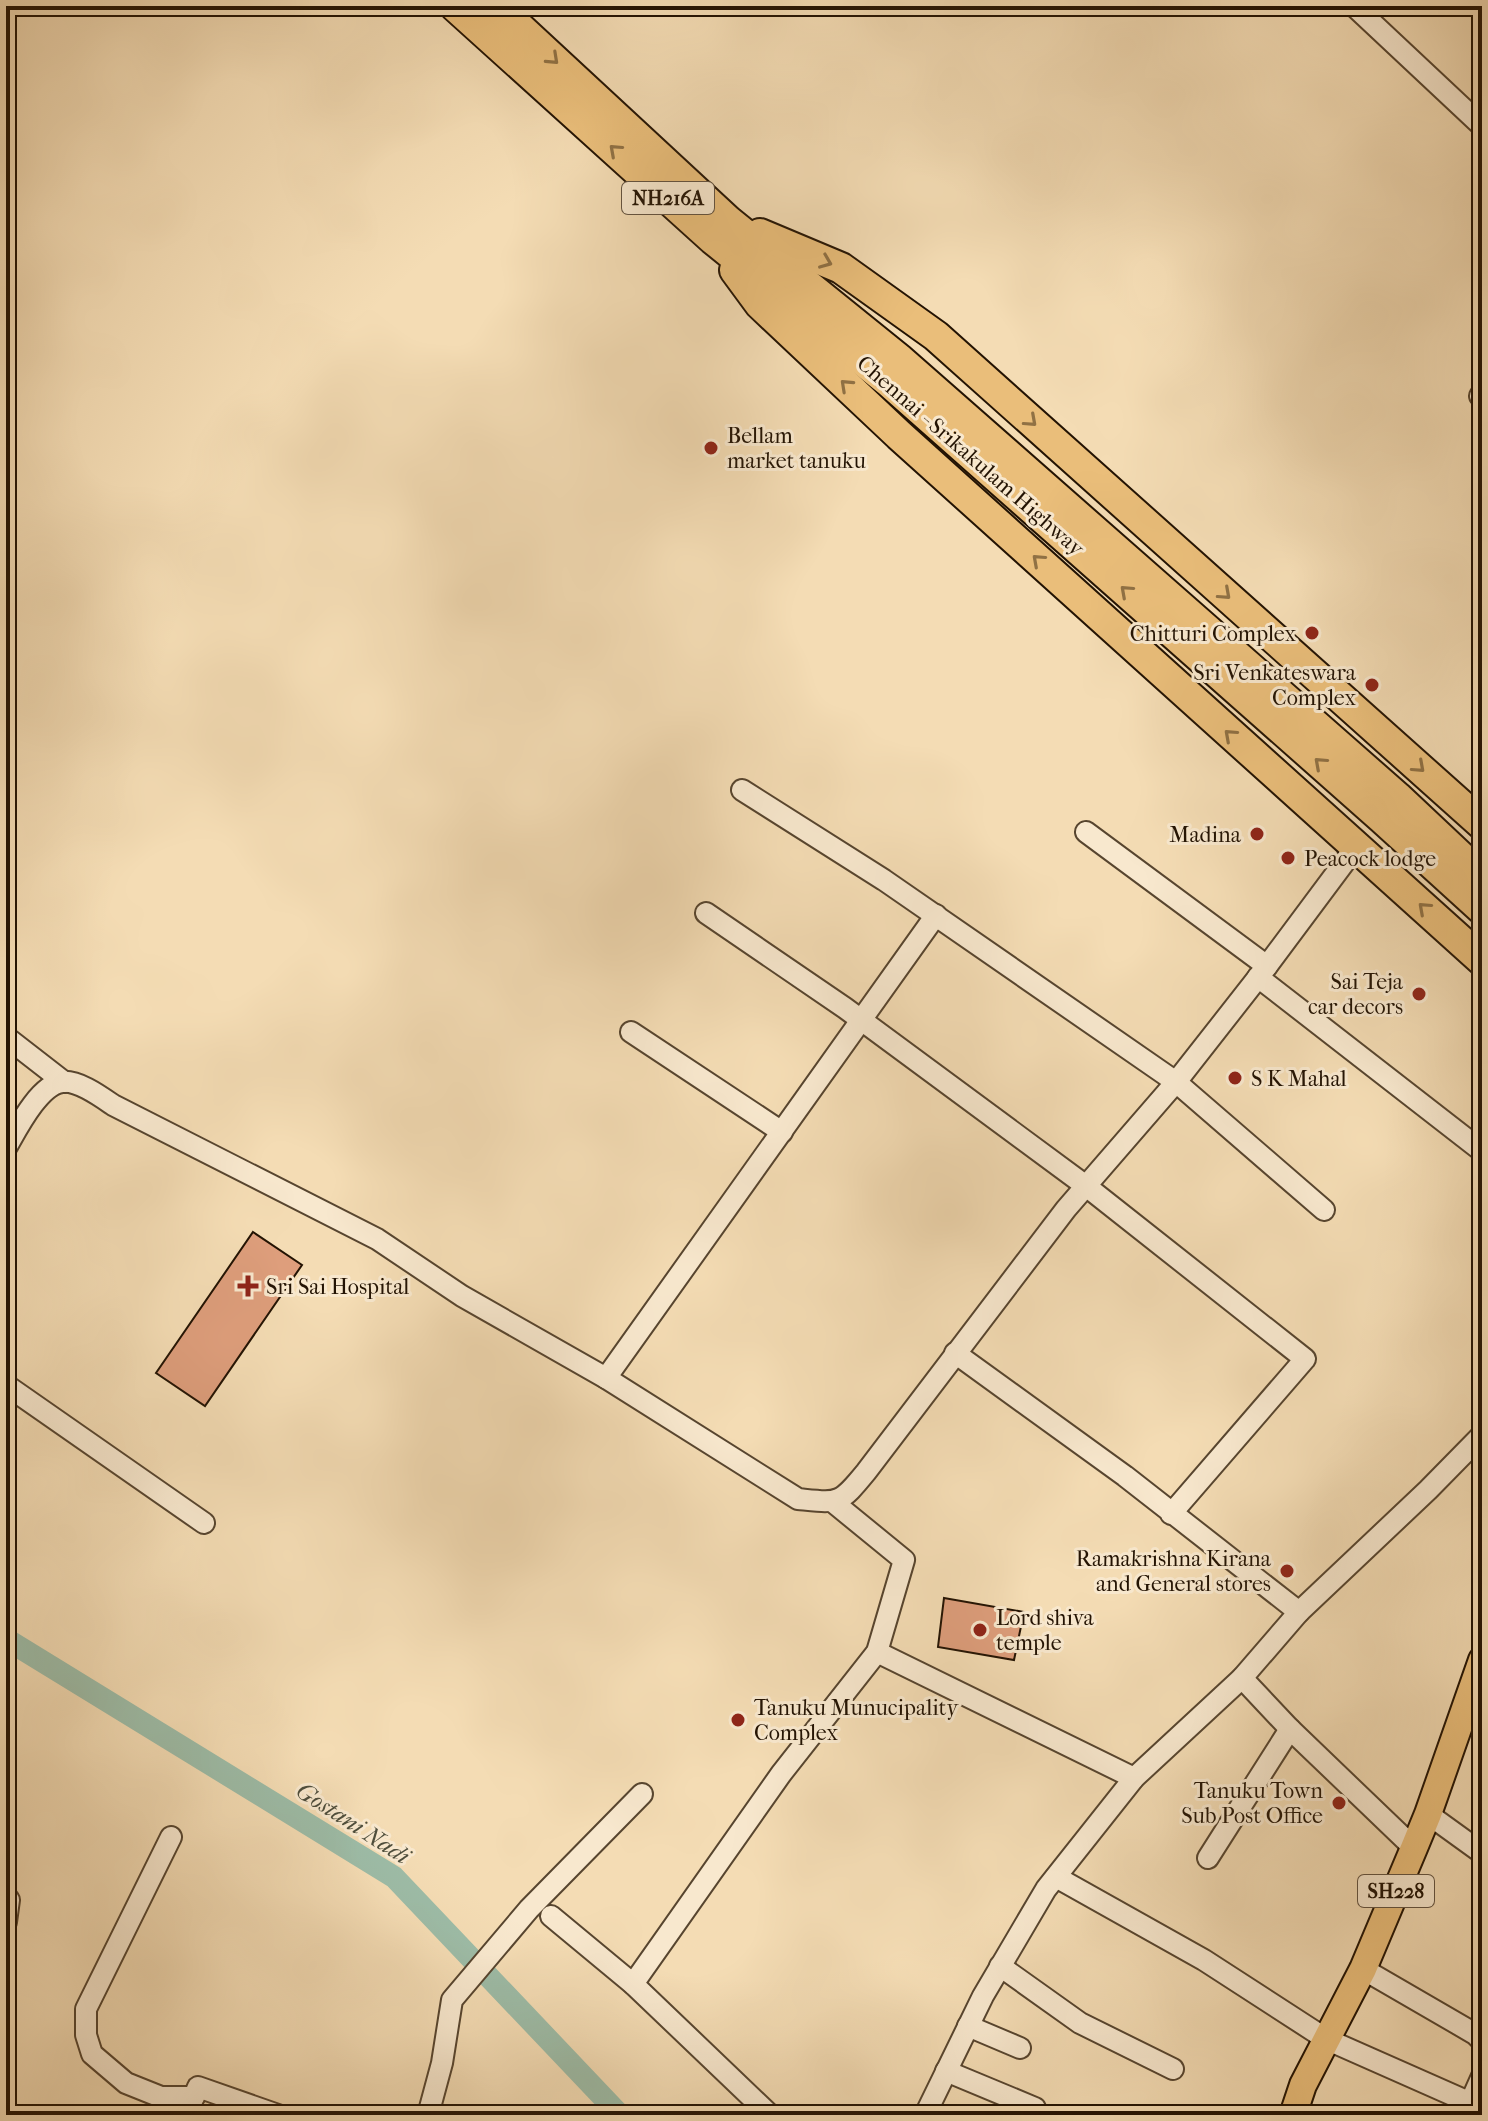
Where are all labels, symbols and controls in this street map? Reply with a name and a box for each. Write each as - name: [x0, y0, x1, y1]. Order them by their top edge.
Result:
- one-way arrow: [544, 50, 559, 64]
- one-way arrow: [610, 145, 624, 159]
- road number: NH216A: [622, 182, 714, 214]
- one-way arrow: [818, 252, 832, 268]
- street label: Chennai - Srikakulam Highway: [852, 350, 1090, 562]
- one-way arrow: [841, 379, 855, 394]
- one-way arrow: [1021, 411, 1036, 425]
- place label: Bellam market tanuku: [727, 423, 866, 474]
- marker: Bellam market tanuku: [702, 439, 720, 457]
- one-way arrow: [1032, 556, 1047, 570]
- one-way arrow: [1215, 584, 1230, 598]
- one-way arrow: [1120, 586, 1135, 601]
- place label: Chitturi Complex: [1130, 621, 1297, 647]
- marker: Chitturi Complex: [1303, 624, 1321, 642]
- place label: Sri Venkateswara Complex: [1193, 660, 1357, 711]
- marker: Sri Venkateswara Complex: [1363, 676, 1381, 694]
- one-way arrow: [1225, 730, 1240, 744]
- one-way arrow: [1409, 757, 1424, 772]
- one-way arrow: [1315, 759, 1330, 773]
- place label: Madina: [1169, 822, 1242, 848]
- marker: Madina: [1248, 825, 1266, 843]
- place label: Peacock lodge: [1304, 846, 1436, 872]
- marker: Peacock lodge: [1279, 849, 1297, 867]
- one-way arrow: [1418, 904, 1433, 918]
- place label: Sai Teja car decors: [1308, 969, 1404, 1020]
- marker: Sai Teja car decors: [1410, 985, 1428, 1003]
- place label: S K Mahal: [1251, 1066, 1347, 1092]
- marker: S K Mahal: [1226, 1069, 1244, 1087]
- place label: Sri Sai Hospital: [266, 1274, 409, 1300]
- marker: Sri Sai Hospital: [237, 1275, 259, 1297]
- place label: Ramakrishna Kirana and General stores: [1076, 1546, 1272, 1597]
- marker: Ramakrishna Kirana and General stores: [1278, 1562, 1296, 1580]
- place label: Lord shiva temple: [996, 1605, 1094, 1656]
- marker: Lord shiva temple: [971, 1621, 989, 1639]
- place label: Tanuku Munucipality Complex: [754, 1695, 959, 1746]
- marker: Tanuku Munucipality Complex: [729, 1711, 747, 1729]
- water label: Gostani Nadi: [291, 1776, 417, 1871]
- place label: Tanuku Town Sub Post Office: [1181, 1778, 1323, 1829]
- marker: Tanuku Town Sub Post Office: [1330, 1794, 1348, 1812]
- road number: SH228: [1358, 1875, 1434, 1907]

